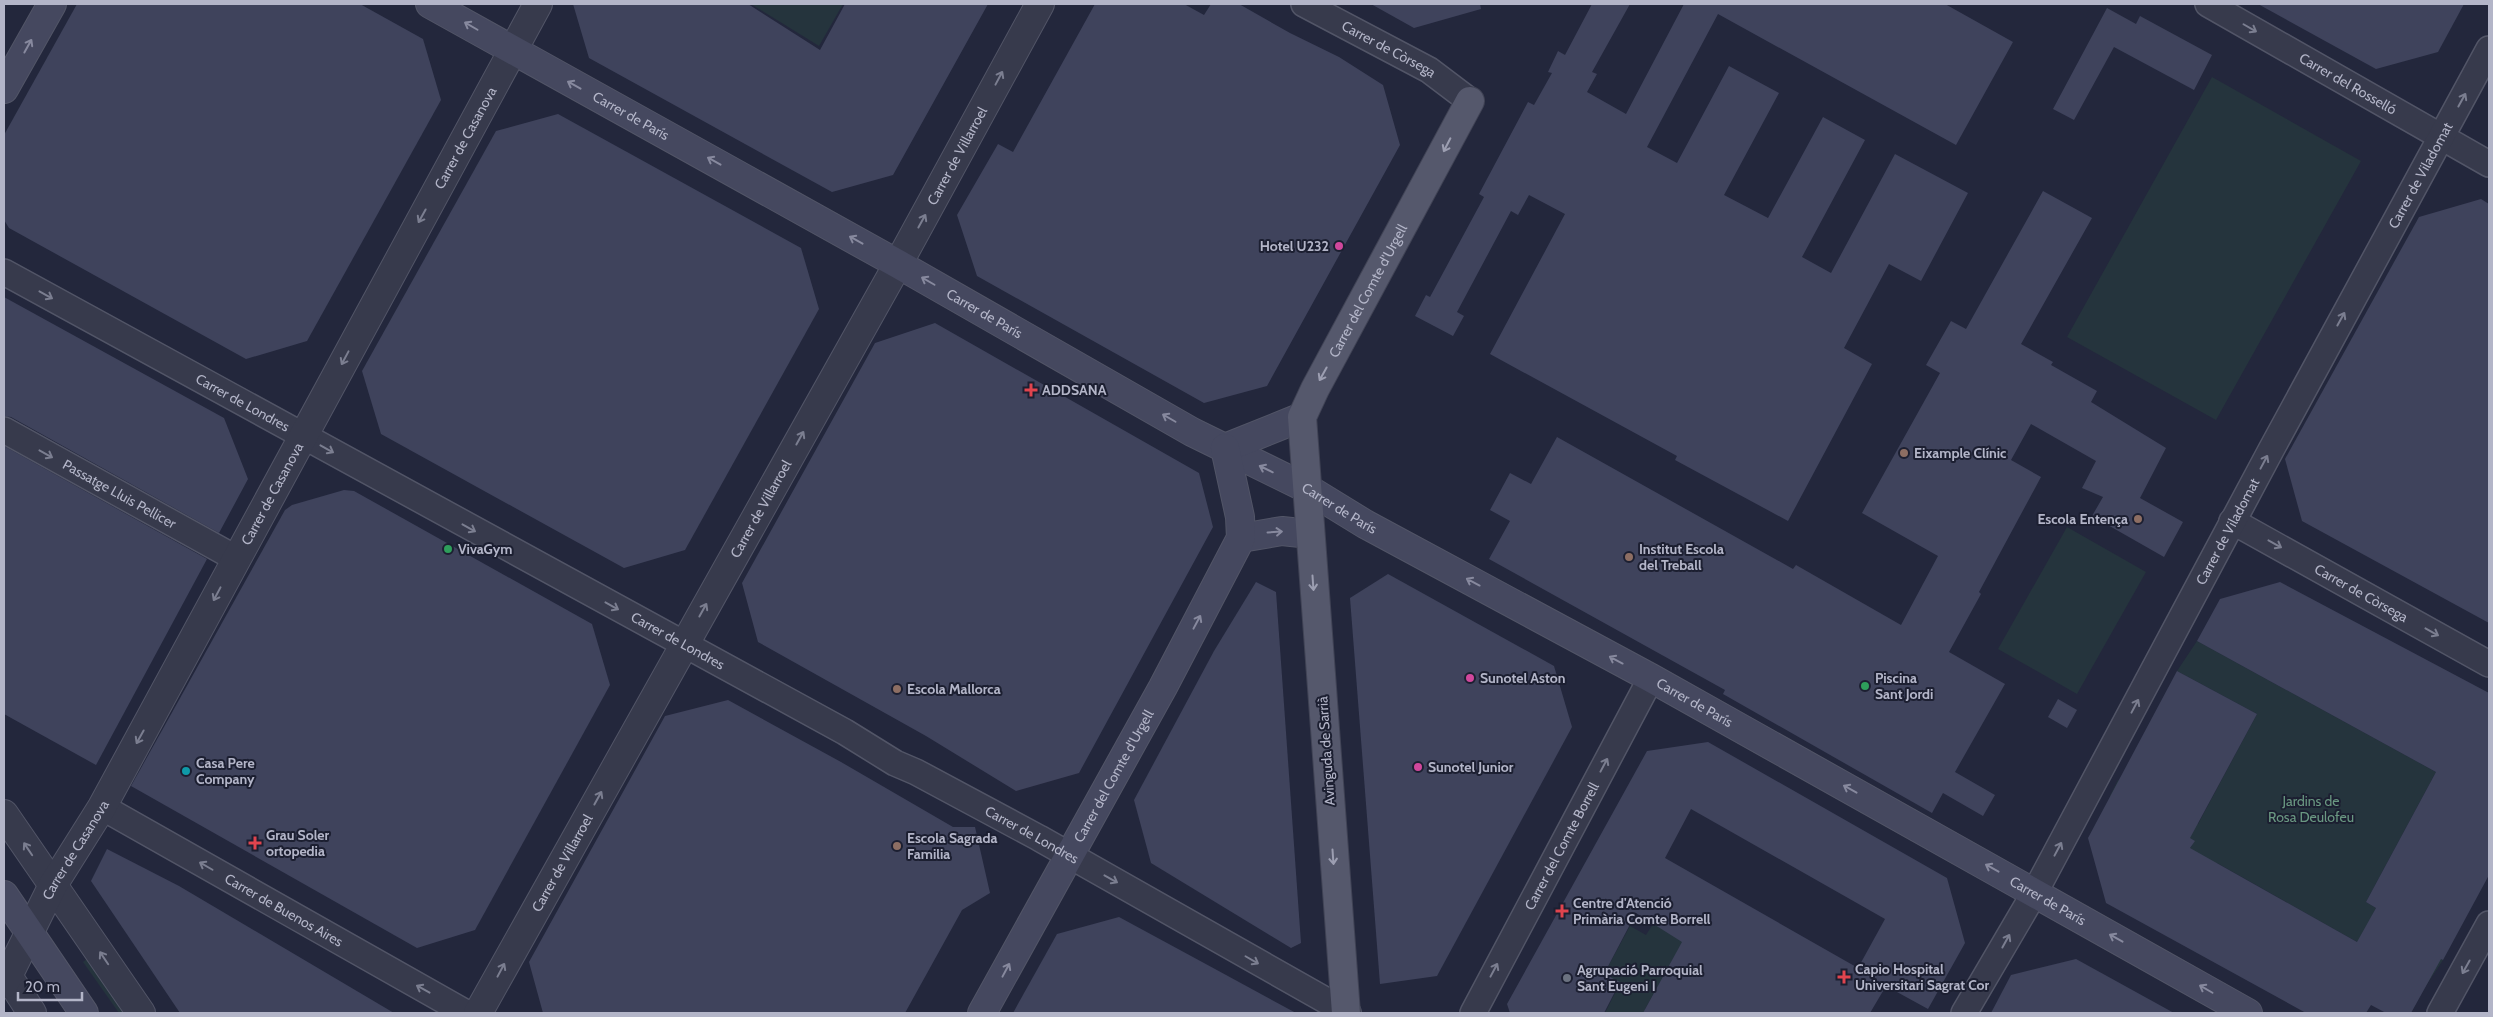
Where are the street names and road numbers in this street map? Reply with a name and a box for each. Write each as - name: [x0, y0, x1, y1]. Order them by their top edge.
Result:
- street label: Carrer de Còrsega: [1339, 17, 1440, 81]
- street label: Carrer del Rosselló: [2296, 49, 2400, 119]
- street label: Carrer de Casanova: [430, 83, 501, 192]
- street label: Carrer de París: [590, 87, 673, 144]
- street label: Carrer de Villarroel: [923, 103, 992, 208]
- street label: Carrer de Viladomat: [2384, 119, 2457, 232]
- street label: Carrer del Comte d'Urgell: [1325, 220, 1411, 361]
- street label: Carrer de París: [943, 285, 1026, 342]
- street label: Carrer de Londres: [193, 370, 293, 436]
- street label: Carrer de Casanova: [237, 439, 307, 548]
- street label: Passatge Lluis Pellicer: [60, 455, 180, 533]
- street label: Carrer de Villarroel: [726, 456, 796, 561]
- street label: Carrer de Viladomat: [2192, 475, 2263, 588]
- street label: Carrer de París: [1299, 478, 1380, 538]
- street label: Carrer de Còrsega: [2311, 560, 2411, 626]
- street label: Carrer de Londres: [628, 608, 728, 674]
- street label: Carrer de París: [1653, 674, 1736, 731]
- street label: Avinguda de Sarrià: [1313, 696, 1339, 806]
- street label: Carrer del Comte d'Urgell: [1070, 706, 1158, 845]
- street label: Carrer del Comte Borrell: [1520, 779, 1603, 913]
- street label: Carrer de Casanova: [38, 797, 113, 903]
- street label: Carrer de Londres: [982, 802, 1082, 868]
- street label: Carrer de Villarroel: [528, 810, 597, 915]
- street label: Carrer de Buenos Aires: [222, 869, 346, 951]
- street label: Carrer de París: [2007, 872, 2089, 929]

